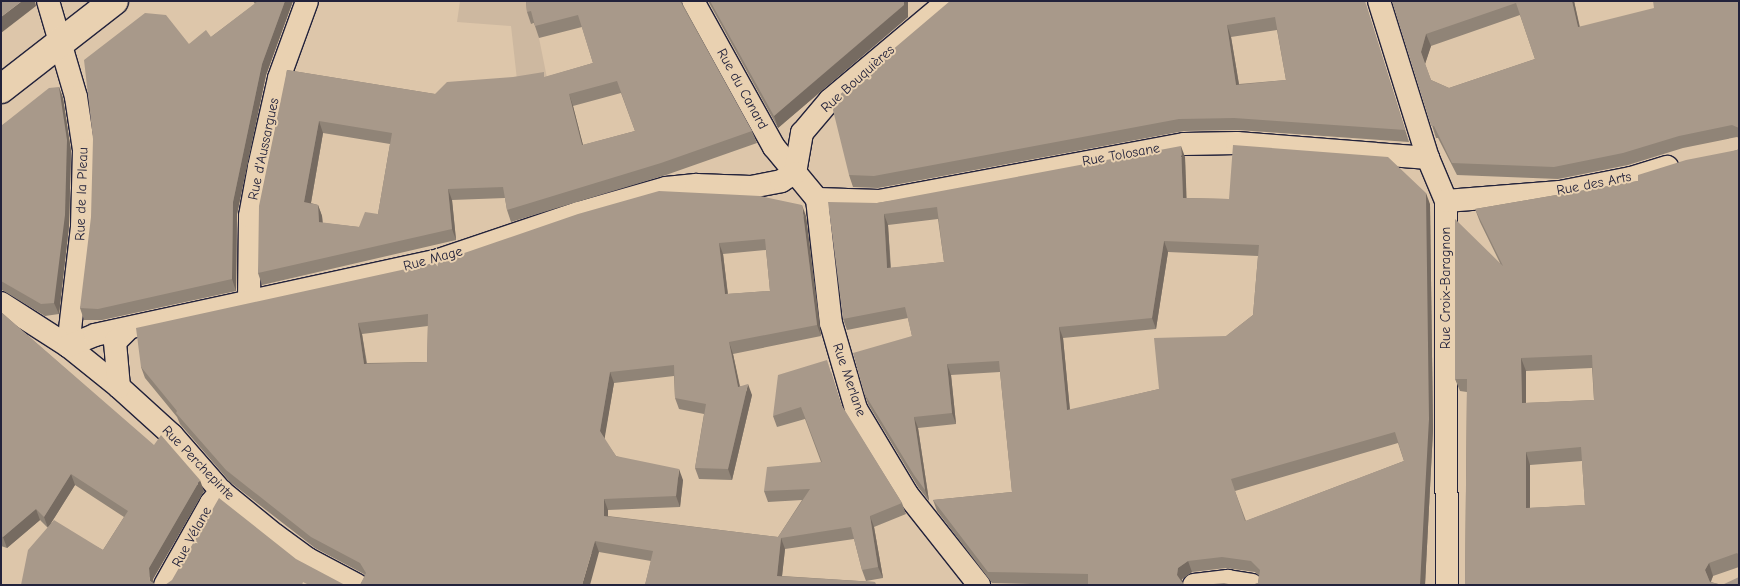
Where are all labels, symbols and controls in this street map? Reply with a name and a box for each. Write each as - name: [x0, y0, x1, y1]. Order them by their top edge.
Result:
- street label: Rue Bouquières: [818, 42, 898, 116]
- street label: Rue du Canard: [713, 46, 771, 132]
- street label: Rue d'Aussargues: [245, 96, 283, 202]
- street label: Rue Tolosane: [1081, 140, 1161, 170]
- street label: Rue de la Pleau: [72, 147, 92, 241]
- street label: Rue des Arts: [1555, 169, 1633, 199]
- street label: Rue Croix-Baragnon: [1438, 227, 1454, 349]
- street label: Rue Mage: [402, 243, 464, 275]
- street label: Rue Merlane: [829, 341, 869, 419]
- street label: Rue Perchepinte: [158, 422, 238, 504]
- street label: Rue Vélane: [169, 504, 215, 570]

